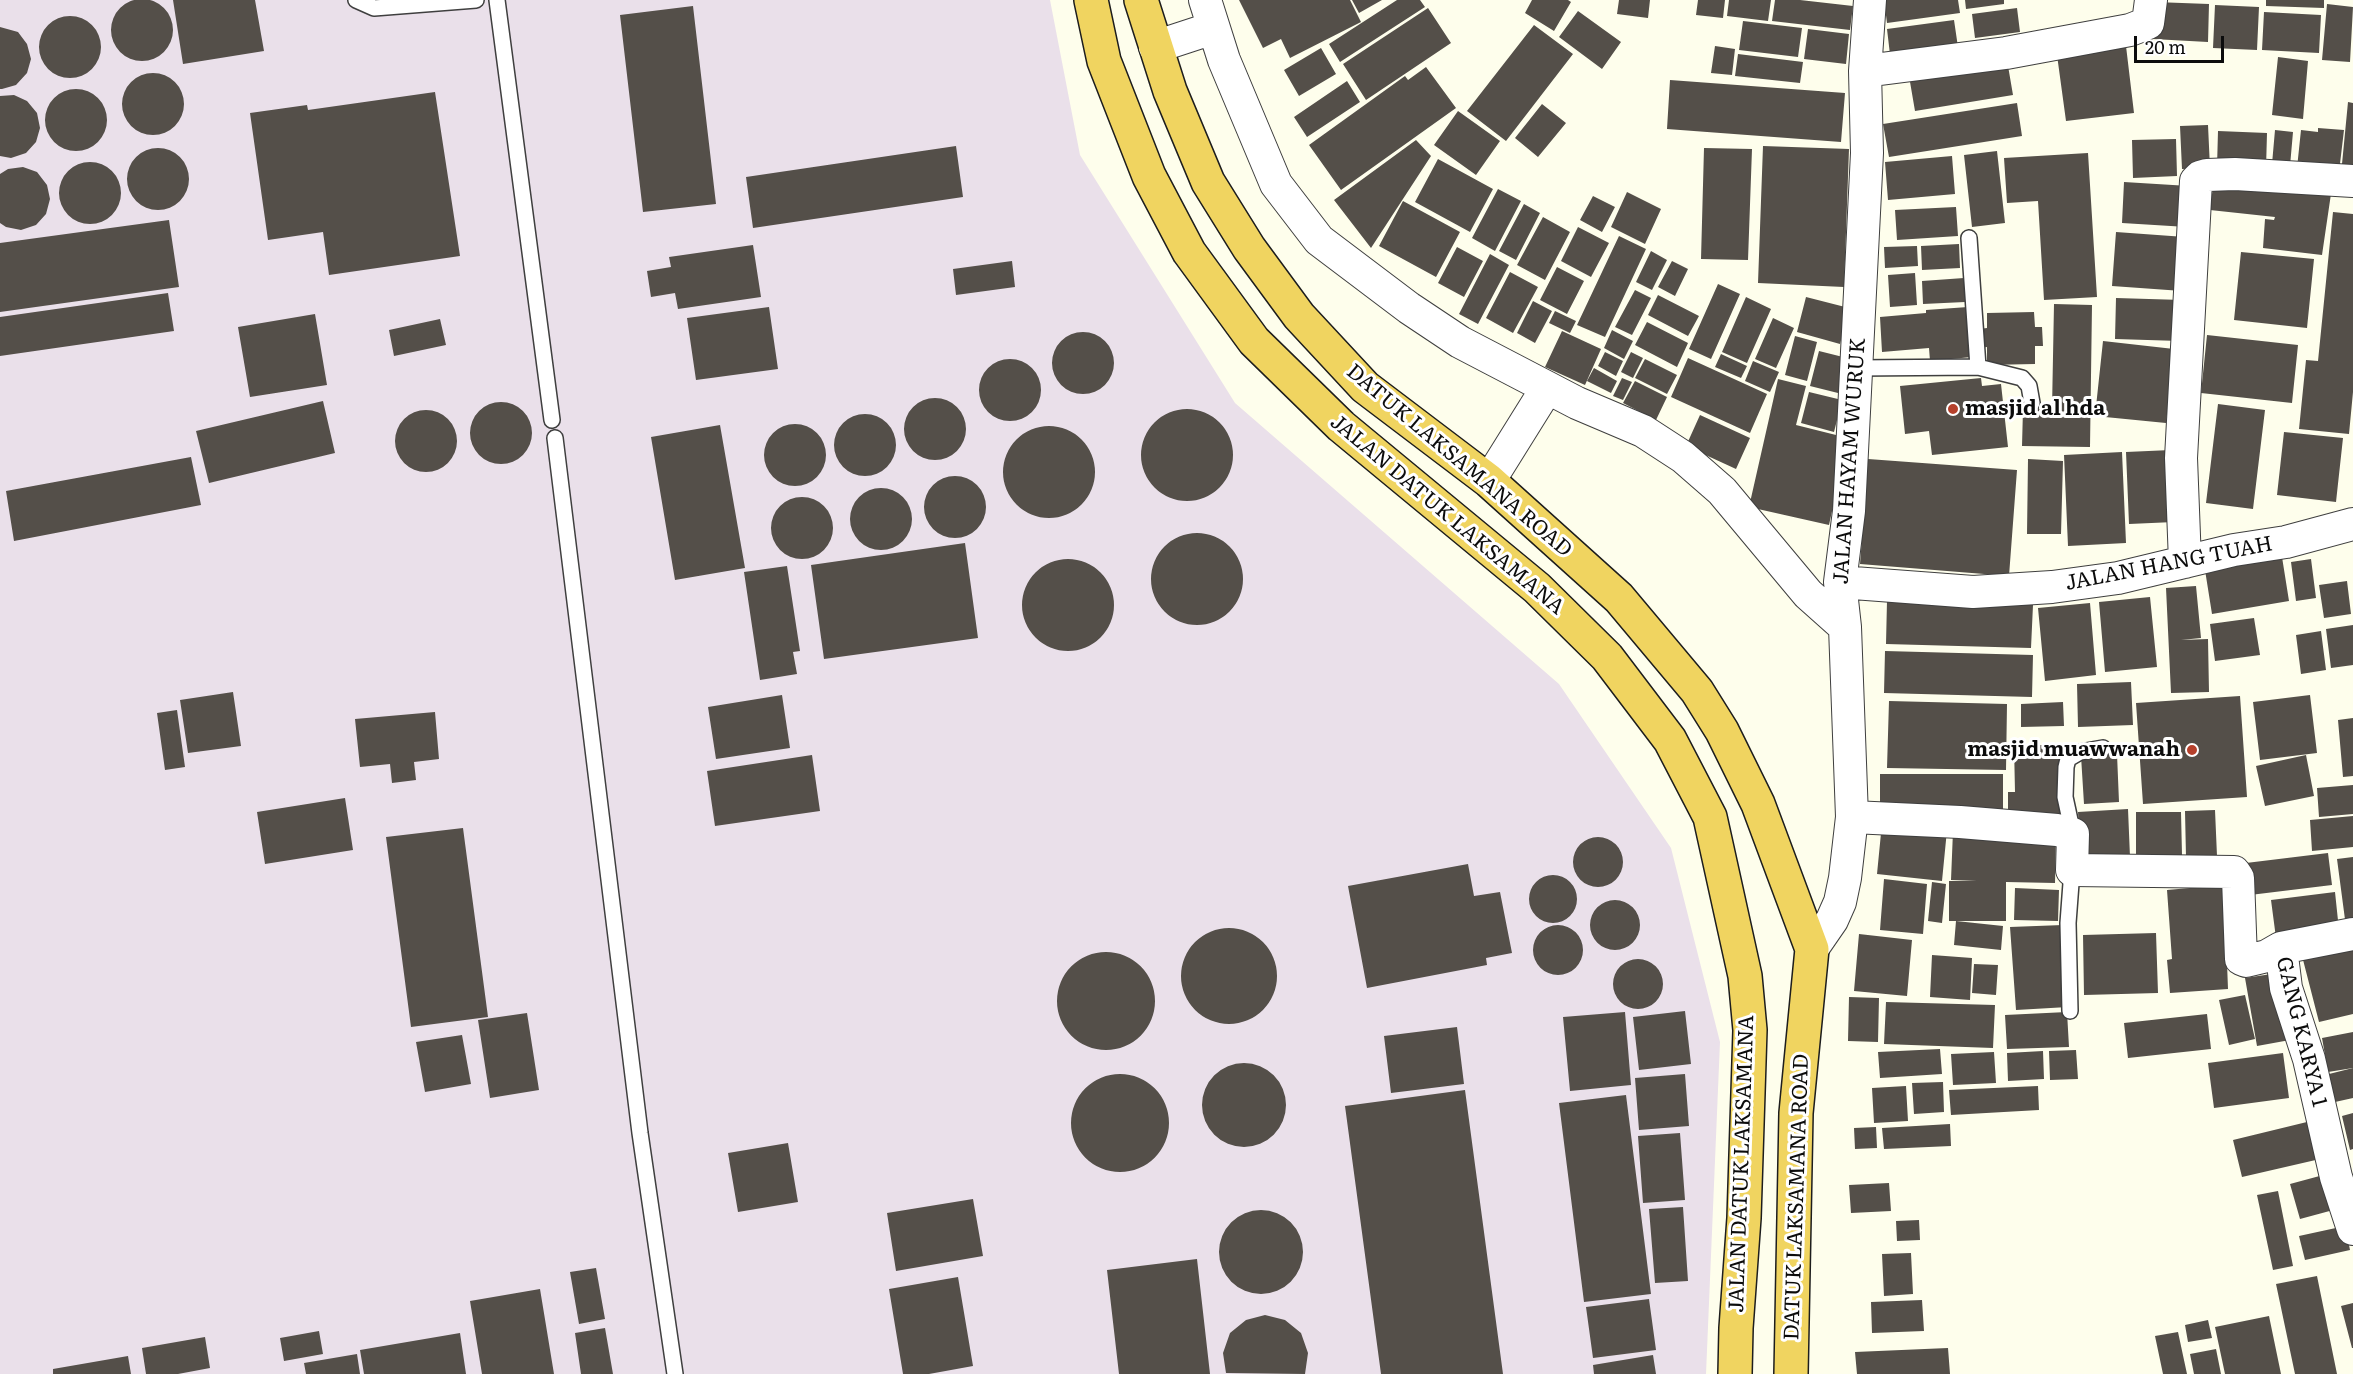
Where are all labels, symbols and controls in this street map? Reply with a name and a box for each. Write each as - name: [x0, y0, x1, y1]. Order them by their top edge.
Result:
- scale bar: [2137, 24, 2227, 62]
- text: 20 m: [2145, 33, 2186, 60]
- street label: JALAN HAYAM WURUK: [1829, 337, 1871, 585]
- street label: DATUK LAKSAMANA ROAD: [1341, 359, 1577, 563]
- place label: masjid al hda: [1965, 396, 2105, 422]
- marker: masjid al hda: [1946, 402, 1960, 416]
- street label: JALAN DATUK LAKSAMANA: [1325, 410, 1569, 620]
- street label: JALAN HANG TUAH: [2063, 532, 2275, 596]
- place label: masjid muawwanah: [1967, 737, 2180, 763]
- marker: masjid muawwanah: [2185, 743, 2199, 757]
- street label: GANG KARYA 1: [2270, 954, 2332, 1110]
- street label: JALAN DATUK LAKSAMANA: [1724, 1015, 1760, 1313]
- street label: DATUK LAKSAMANA ROAD: [1779, 1053, 1815, 1341]

